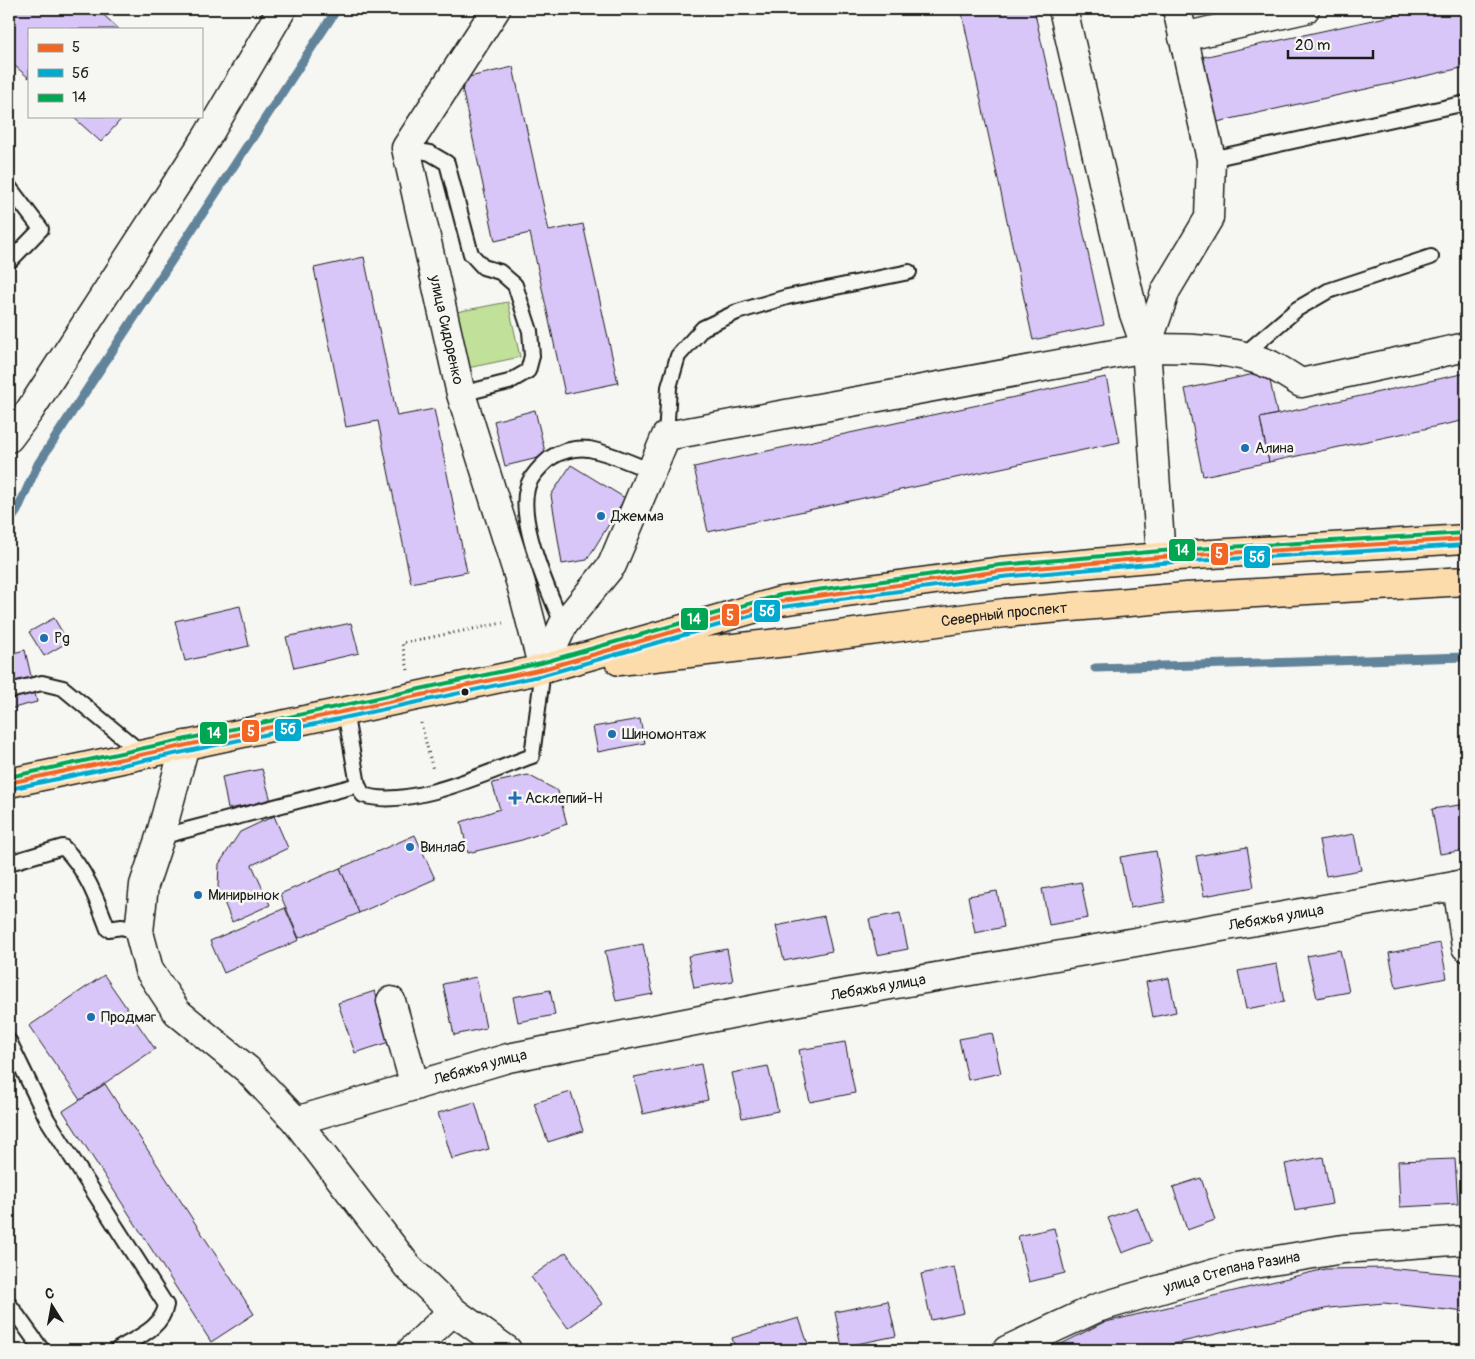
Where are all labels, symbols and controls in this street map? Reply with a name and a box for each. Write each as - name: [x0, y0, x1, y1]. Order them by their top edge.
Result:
- legend: [28, 28, 202, 118]
- scale bar: [1288, 28, 1372, 60]
- text: 20 m: [1295, 36, 1330, 55]
- text: 5: [72, 38, 80, 57]
- text: 5б: [72, 64, 89, 83]
- text: 14: [72, 88, 87, 107]
- street label: улица Сидоренко: [425, 272, 468, 386]
- place label: Алина: [1255, 439, 1294, 458]
- marker: Алина: [1239, 442, 1251, 454]
- place label: Джемма: [610, 507, 664, 526]
- marker: Джемма: [595, 510, 607, 522]
- line badge: 14: [1168, 538, 1196, 562]
- text: 14: [1175, 542, 1190, 559]
- line badge: 5: [1210, 542, 1229, 566]
- text: 5: [1215, 545, 1223, 562]
- line badge: 5б: [1243, 545, 1271, 569]
- text: 5б: [1249, 549, 1265, 566]
- street label: Северный проспект: [940, 598, 1069, 631]
- line badge: 5б: [753, 599, 781, 623]
- line badge: 5: [721, 603, 740, 627]
- text: 5б: [759, 603, 775, 620]
- line badge: 14: [680, 607, 709, 631]
- text: 5: [726, 607, 734, 624]
- text: 14: [687, 611, 702, 628]
- place label: Pg: [54, 629, 70, 648]
- marker: Pg: [38, 632, 50, 644]
- unlabelled marker: [460, 687, 470, 697]
- line badge: 5б: [274, 718, 302, 742]
- line badge: 5: [241, 719, 260, 743]
- line badge: 14: [199, 721, 228, 745]
- text: 5б: [280, 721, 296, 738]
- text: 5: [247, 723, 255, 740]
- text: 14: [207, 725, 222, 742]
- place label: Шиномонтаж: [622, 725, 706, 744]
- marker: Шиномонтаж: [606, 728, 618, 740]
- place label: Асклепий-Н: [525, 789, 603, 808]
- marker: Асклепий-Н: [509, 792, 521, 804]
- place label: Винлаб: [420, 838, 466, 857]
- marker: Винлаб: [404, 841, 416, 853]
- place label: Минирынок: [208, 886, 280, 905]
- marker: Минирынок: [192, 889, 204, 901]
- street label: Лебяжья улица: [1226, 900, 1325, 935]
- street label: Лебяжья улица: [828, 970, 927, 1005]
- place label: Продмаг: [101, 1008, 156, 1027]
- marker: Продмаг: [85, 1011, 97, 1023]
- street label: Лебяжья улица: [430, 1045, 528, 1089]
- street label: улица Степана Разина: [1160, 1247, 1301, 1298]
- north arrow: [28, 1282, 78, 1332]
- text: С: [44, 1284, 56, 1303]

